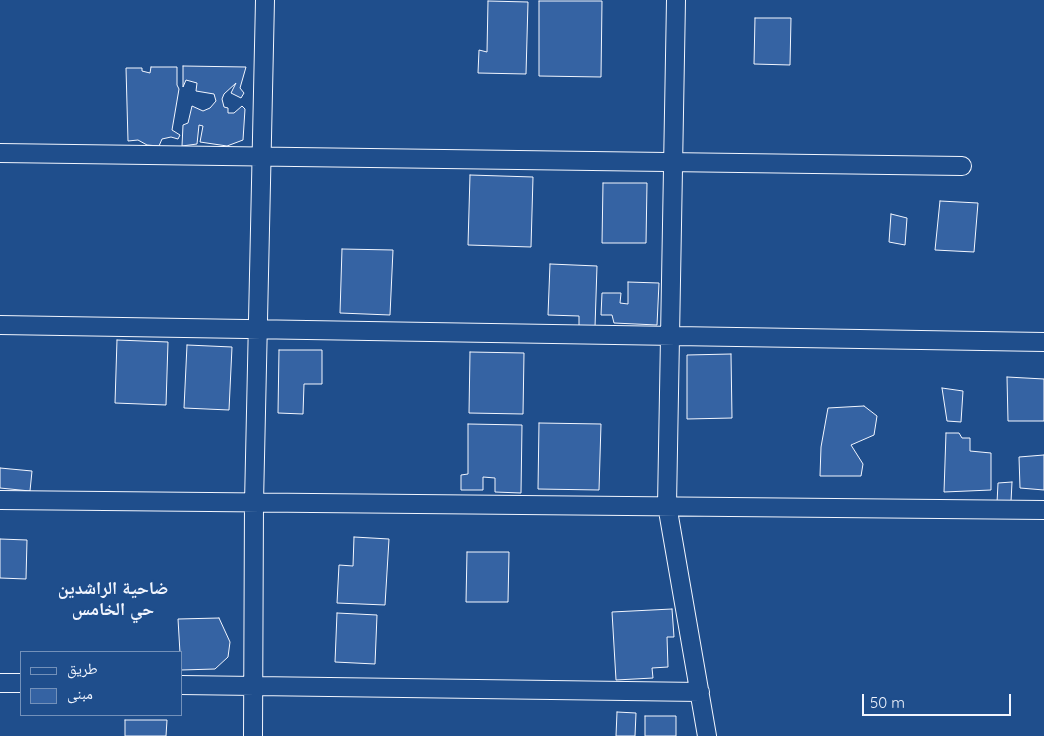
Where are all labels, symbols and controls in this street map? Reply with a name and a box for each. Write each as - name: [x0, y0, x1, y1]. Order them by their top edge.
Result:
- district label: ضاحية الراشدين حي الخامس: [58, 578, 168, 620]
- legend: [20, 651, 182, 716]
- text: طريق: [67, 659, 98, 678]
- text: مبنى: [67, 684, 93, 703]
- scale bar: [864, 684, 1013, 716]
- text: 50 m: [870, 693, 905, 712]

